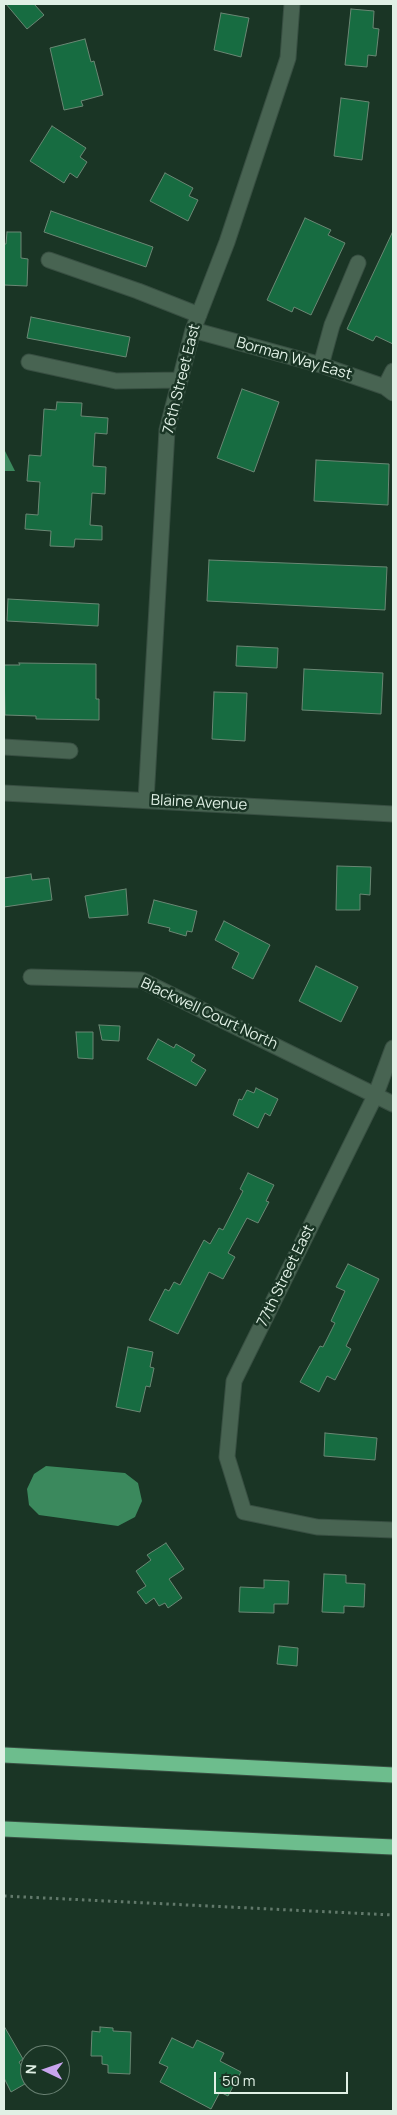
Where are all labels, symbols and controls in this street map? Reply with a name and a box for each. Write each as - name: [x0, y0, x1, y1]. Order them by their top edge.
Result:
- street label: 76th Street East: [160, 322, 204, 436]
- street label: Borman Way East: [234, 334, 354, 384]
- street label: Blaine Avenue: [150, 791, 248, 815]
- street label: Blackwell Court North: [138, 974, 280, 1054]
- street label: 77th Street East: [254, 1222, 318, 1330]
- north arrow: [20, 2045, 70, 2095]
- scale bar: [217, 2062, 351, 2094]
- text: N: [21, 2064, 40, 2075]
- text: 50 m: [222, 2070, 256, 2091]

